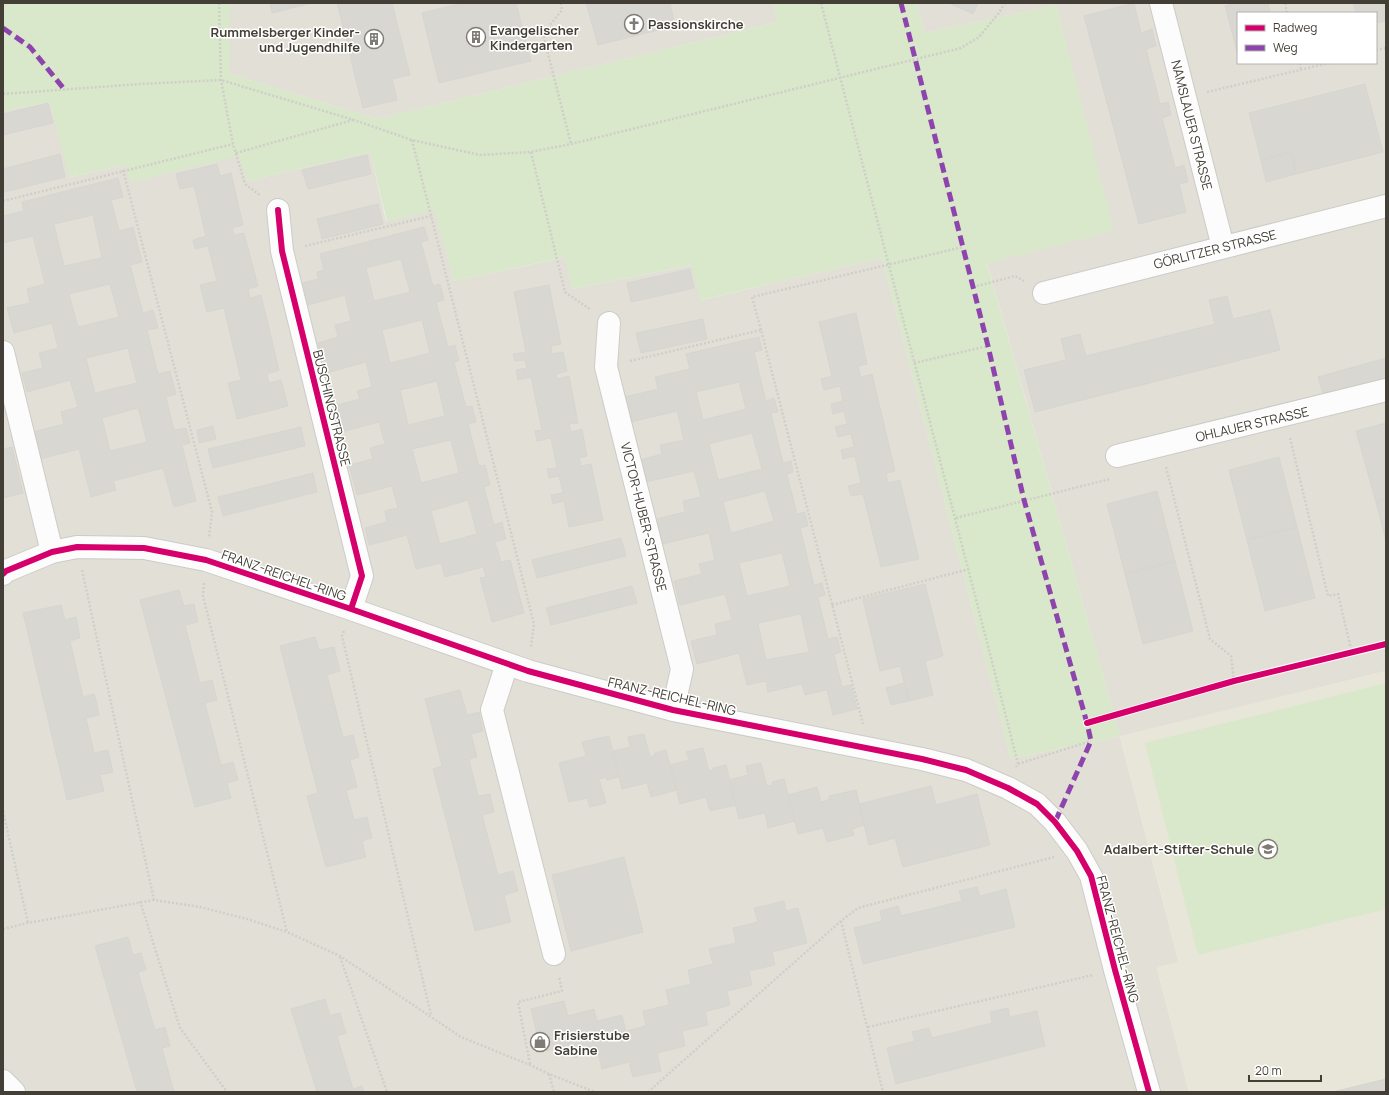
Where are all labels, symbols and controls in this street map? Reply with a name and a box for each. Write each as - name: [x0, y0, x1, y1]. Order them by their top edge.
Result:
- legend: [1237, 12, 1377, 64]
- church icon: Passionskirche: [623, 13, 645, 35]
- place label: Passionskirche: [648, 15, 744, 33]
- text: Radweg: [1273, 19, 1317, 36]
- place label: Evangelischer Kindergarten: [490, 21, 579, 54]
- place label: Rummelsberger Kinder- und Jugendhilfe: [211, 23, 360, 56]
- building icon: Evangelischer Kindergarten: [465, 26, 487, 48]
- building icon: Rummelsberger Kinder- und Jugendhilfe: [363, 28, 385, 50]
- text: Weg: [1273, 39, 1298, 56]
- street label: NAMSLAUER STRASSE: [1167, 58, 1217, 192]
- street label: GÖRLITZER STRASSE: [1152, 225, 1278, 273]
- street label: BUSCHINGSTRASSE: [309, 348, 355, 468]
- street label: OHLAUER STRASSE: [1194, 402, 1310, 446]
- street label: VICTOR-HUBER-STRASSE: [617, 440, 671, 594]
- street label: FRANZ-REICHEL-RING: [219, 545, 349, 605]
- street label: FRANZ-REICHEL-RING: [606, 672, 738, 720]
- school or university icon: Adalbert-Stifter-Schule: [1257, 838, 1279, 860]
- place label: Adalbert-Stifter-Schule: [1104, 840, 1254, 858]
- street label: FRANZ-REICHEL-RING: [1092, 873, 1144, 1005]
- place label: Frisierstube Sabine: [554, 1026, 630, 1059]
- shop icon: Frisierstube Sabine: [529, 1031, 551, 1053]
- scale bar: [1249, 1057, 1321, 1083]
- text: 20 m: [1255, 1062, 1282, 1079]

